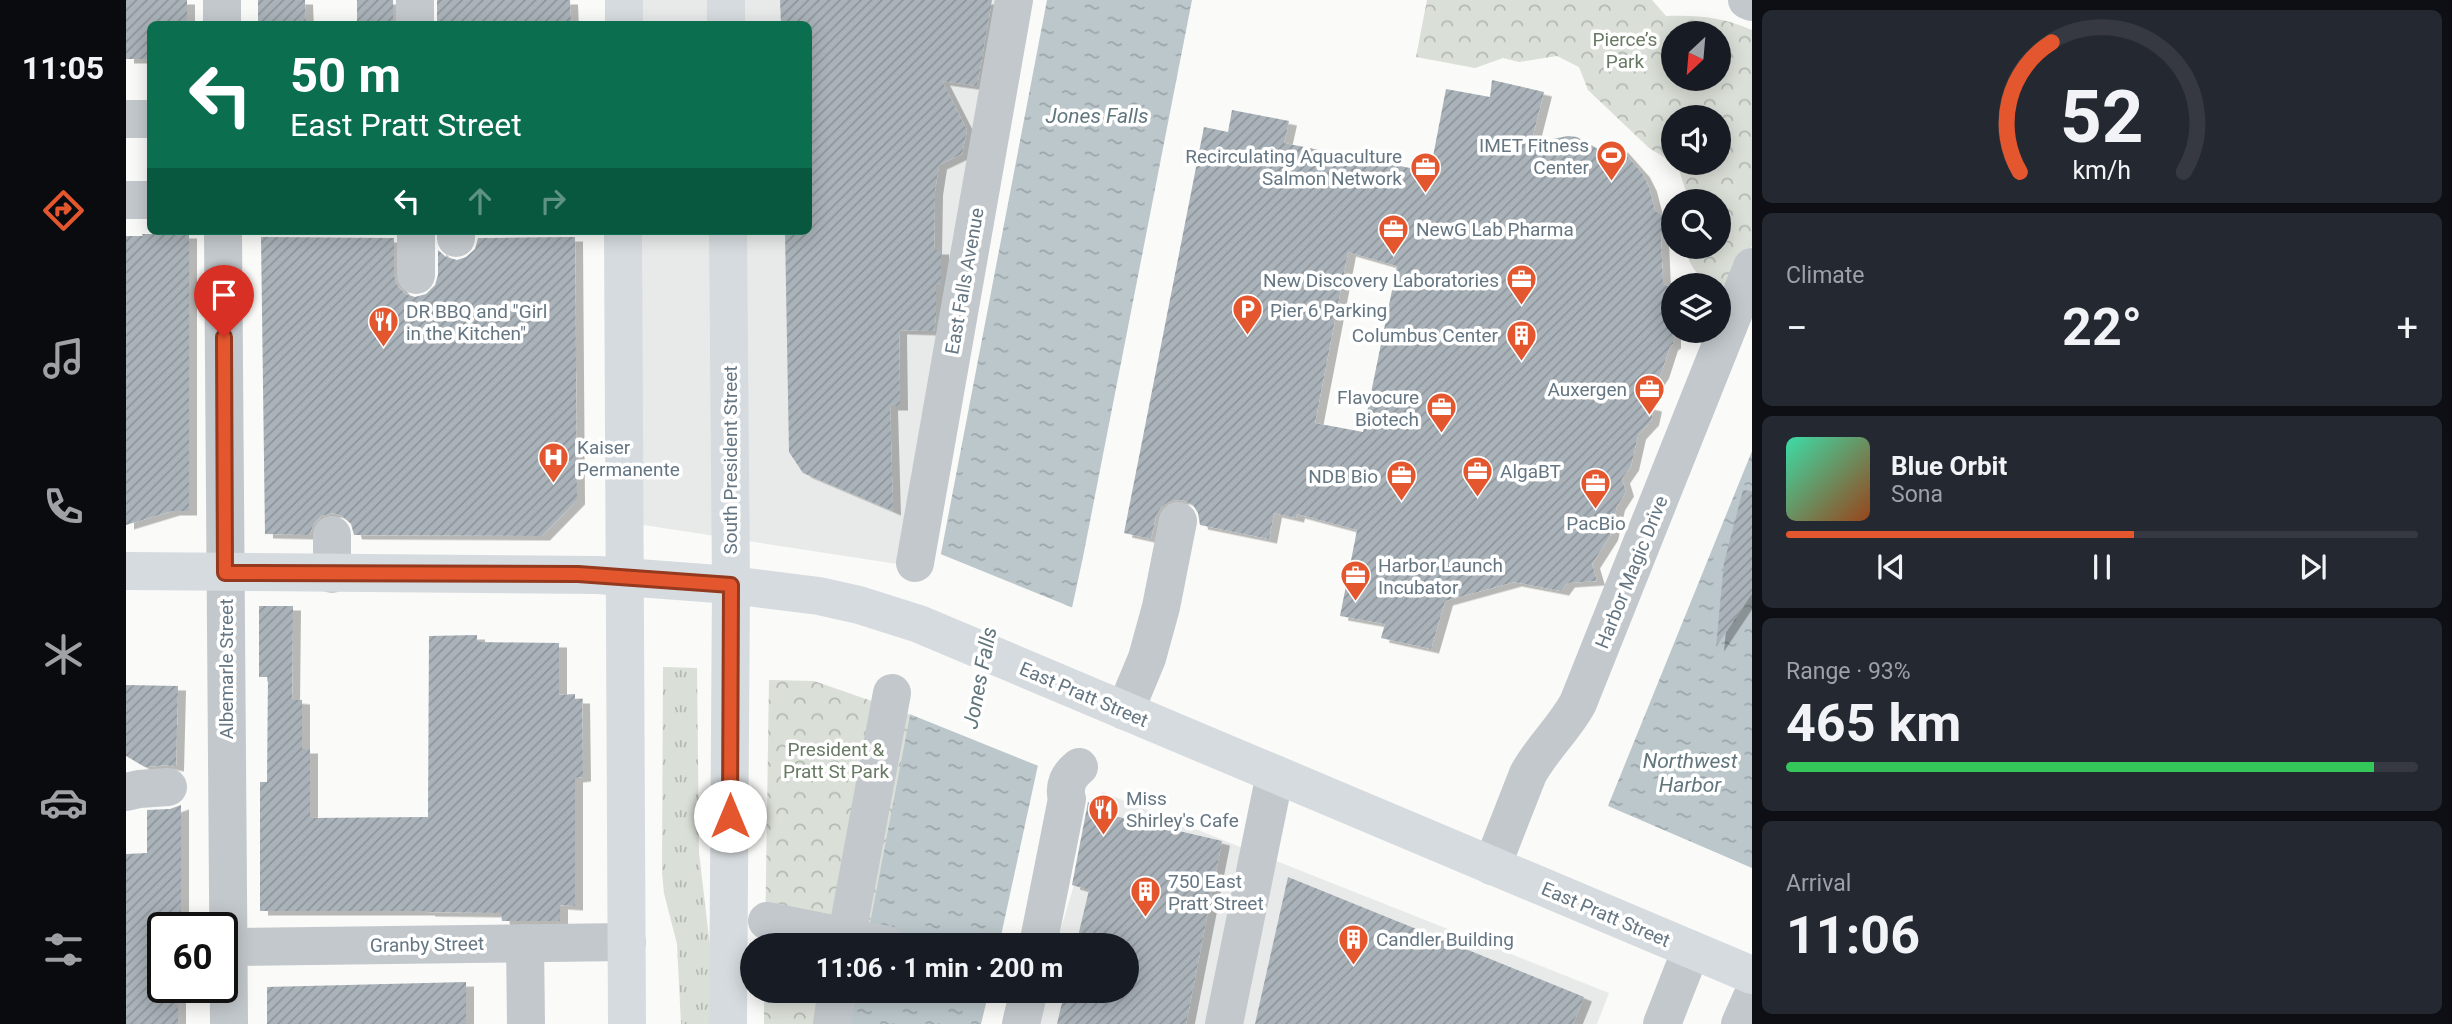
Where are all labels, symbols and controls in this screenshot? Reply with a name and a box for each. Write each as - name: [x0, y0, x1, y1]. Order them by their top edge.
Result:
- north arrow: [1661, 21, 1731, 91]
- map controls: [1661, 21, 1731, 343]
- park label: Pierce’s Park: [1593, 28, 1657, 73]
- text: 50 m: [290, 47, 401, 104]
- text: 11:05: [22, 49, 104, 87]
- icon: left: [175, 49, 266, 140]
- text: 52: [2060, 75, 2144, 161]
- water label: Jones Falls: [1046, 104, 1148, 128]
- button: sound: [1661, 105, 1731, 175]
- text: East Pratt Street: [290, 106, 522, 144]
- place label: IMET Fitness Center: [1479, 134, 1590, 179]
- sports icon: IMET Fitness Center: [1595, 139, 1629, 183]
- place label: Recirculating Aquaculture Salmon Network: [1185, 145, 1402, 190]
- office icon: Recirculating Aquaculture Salmon Network: [1408, 150, 1442, 194]
- text: km/h: [2073, 156, 2131, 185]
- icon: left: [388, 182, 426, 220]
- icon: ahead: [461, 182, 499, 220]
- icon: right: [534, 182, 572, 220]
- icon: directions: [39, 186, 88, 235]
- button: search: [1661, 189, 1731, 259]
- street label: East Falls Avenue: [940, 206, 989, 356]
- office icon: NewG Lab Pharma: [1376, 212, 1410, 256]
- place label: NewG Lab Pharma: [1416, 218, 1574, 241]
- text: Climate: [1786, 262, 1865, 289]
- office icon: New Discovery Laboratories: [1505, 263, 1539, 307]
- pin: [194, 265, 254, 337]
- place label: New Discovery Laboratories: [1263, 269, 1499, 292]
- button: layers: [1661, 273, 1731, 343]
- icon: arrive: [205, 276, 243, 314]
- parking icon: Pier 6 Parking: [1230, 293, 1264, 337]
- text: 22°: [2062, 297, 2142, 358]
- place label: Pier 6 Parking: [1270, 299, 1387, 322]
- place label: DR BBQ and "Girl in the Kitchen": [406, 300, 547, 345]
- restaurant icon: DR BBQ and "Girl in the Kitchen": [366, 305, 400, 349]
- text: −: [1786, 306, 1808, 350]
- text: +: [2396, 306, 2418, 350]
- building icon: Columbus Center: [1504, 318, 1538, 362]
- place label: Columbus Center: [1352, 324, 1499, 347]
- icon: music: [39, 334, 88, 383]
- street label: South President Street: [719, 365, 742, 555]
- office icon: Auxergen: [1633, 372, 1667, 416]
- place label: Auxergen: [1547, 378, 1627, 401]
- place label: Flavocure Biotech: [1337, 386, 1419, 431]
- office icon: Flavocure Biotech: [1425, 391, 1459, 435]
- place label: Kaiser Permanente: [577, 436, 680, 481]
- hospital icon: Kaiser Permanente: [537, 441, 571, 485]
- text: Blue Orbit: [1891, 451, 2007, 481]
- office icon: AlgaBT: [1460, 454, 1494, 498]
- office icon: NDB Bio: [1384, 459, 1418, 503]
- place label: AlgaBT: [1500, 460, 1561, 483]
- place label: NDB Bio: [1308, 465, 1378, 488]
- office icon: PacBio: [1579, 467, 1613, 511]
- text: Sona: [1891, 481, 1943, 508]
- icon: phone: [39, 482, 88, 531]
- street label: Harbor Magic Drive: [1590, 493, 1673, 652]
- place label: PacBio: [1566, 512, 1626, 535]
- icon: previous: [1872, 548, 1910, 586]
- icon: pause: [2083, 548, 2121, 586]
- icon: next: [2294, 548, 2332, 586]
- place label: Harbor Launch Incubator: [1378, 554, 1503, 599]
- office icon: Harbor Launch Incubator: [1338, 559, 1372, 603]
- street label: Albemarle Street: [215, 599, 238, 739]
- water label: Jones Falls: [958, 625, 1002, 731]
- icon: climate: [39, 630, 88, 679]
- street label: East Pratt Street: [1016, 657, 1152, 732]
- text: Range · 93%: [1786, 658, 1911, 685]
- text: 465 km: [1786, 693, 1961, 754]
- park label: President & Pratt St Park: [783, 738, 889, 783]
- water label: Northwest Harbor: [1643, 749, 1738, 797]
- icon: car: [39, 778, 88, 827]
- position arrow: [693, 779, 767, 853]
- place label: Miss Shirley's Cafe: [1126, 787, 1239, 832]
- restaurant icon: Miss Shirley's Cafe: [1086, 792, 1120, 836]
- place label: 750 East Pratt Street: [1168, 870, 1264, 915]
- text: Arrival: [1786, 870, 1851, 897]
- building icon: 750 East Pratt Street: [1128, 875, 1162, 919]
- street label: East Pratt Street: [1538, 877, 1674, 952]
- text: 11:06: [1786, 905, 1920, 966]
- speed limit sign: 60: [147, 912, 238, 1003]
- building icon: Candler Building: [1336, 922, 1370, 966]
- icon: filters: [39, 925, 88, 974]
- place label: Candler Building: [1376, 928, 1514, 951]
- street label: Granby Street: [370, 932, 484, 957]
- text: 11:06 · 1 min · 200 m: [816, 953, 1063, 983]

